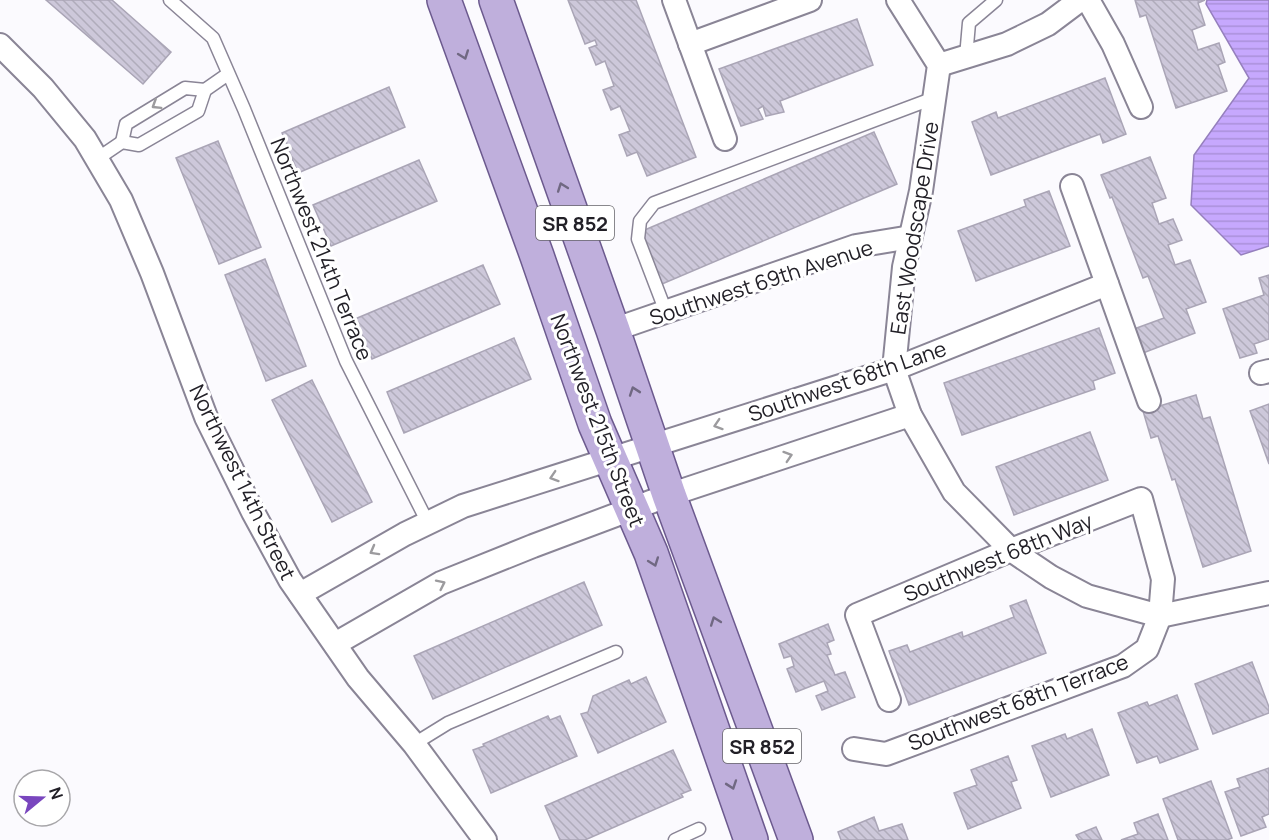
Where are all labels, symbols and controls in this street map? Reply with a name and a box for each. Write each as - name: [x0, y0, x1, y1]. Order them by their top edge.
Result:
- one-way arrow: [457, 49, 470, 60]
- one-way arrow: [152, 98, 162, 110]
- street label: East Woodscape Drive: [883, 120, 945, 336]
- street label: Northwest 214th Terrace: [265, 134, 379, 364]
- one-way arrow: [557, 182, 570, 193]
- road number: SR 852: [536, 206, 614, 240]
- street label: Southwest 69th Avenue: [646, 233, 876, 331]
- street label: Northwest 215th Street: [544, 310, 652, 530]
- street label: Southwest 68th Lane: [744, 334, 950, 428]
- street label: Northwest 14th Street: [183, 380, 303, 584]
- one-way arrow: [628, 386, 641, 397]
- one-way arrow: [713, 418, 724, 430]
- one-way arrow: [782, 450, 793, 463]
- one-way arrow: [549, 470, 560, 483]
- street label: Southwest 68th Way: [899, 506, 1097, 608]
- one-way arrow: [370, 544, 381, 555]
- one-way arrow: [646, 556, 659, 567]
- one-way arrow: [434, 580, 445, 591]
- one-way arrow: [710, 616, 723, 626]
- street label: Southwest 68th Terrace: [904, 647, 1132, 757]
- road number: SR 852: [723, 729, 801, 763]
- north arrow: [12, 768, 72, 828]
- one-way arrow: [725, 780, 738, 790]
- text: N: [44, 784, 68, 802]

